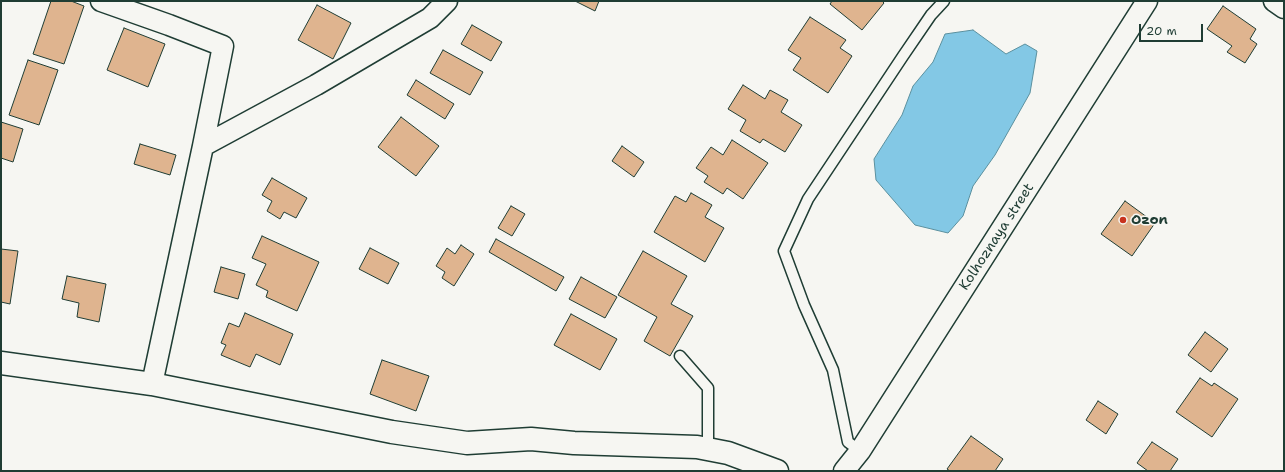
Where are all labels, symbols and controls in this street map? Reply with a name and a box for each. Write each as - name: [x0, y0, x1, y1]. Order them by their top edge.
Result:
- scale bar: [1141, 16, 1205, 42]
- text: 20 m: [1146, 23, 1177, 39]
- street label: Kolhoznaya street: [956, 180, 1038, 294]
- place label: Ozon: [1131, 212, 1168, 228]
- marker: Ozon: [1118, 215, 1128, 225]

